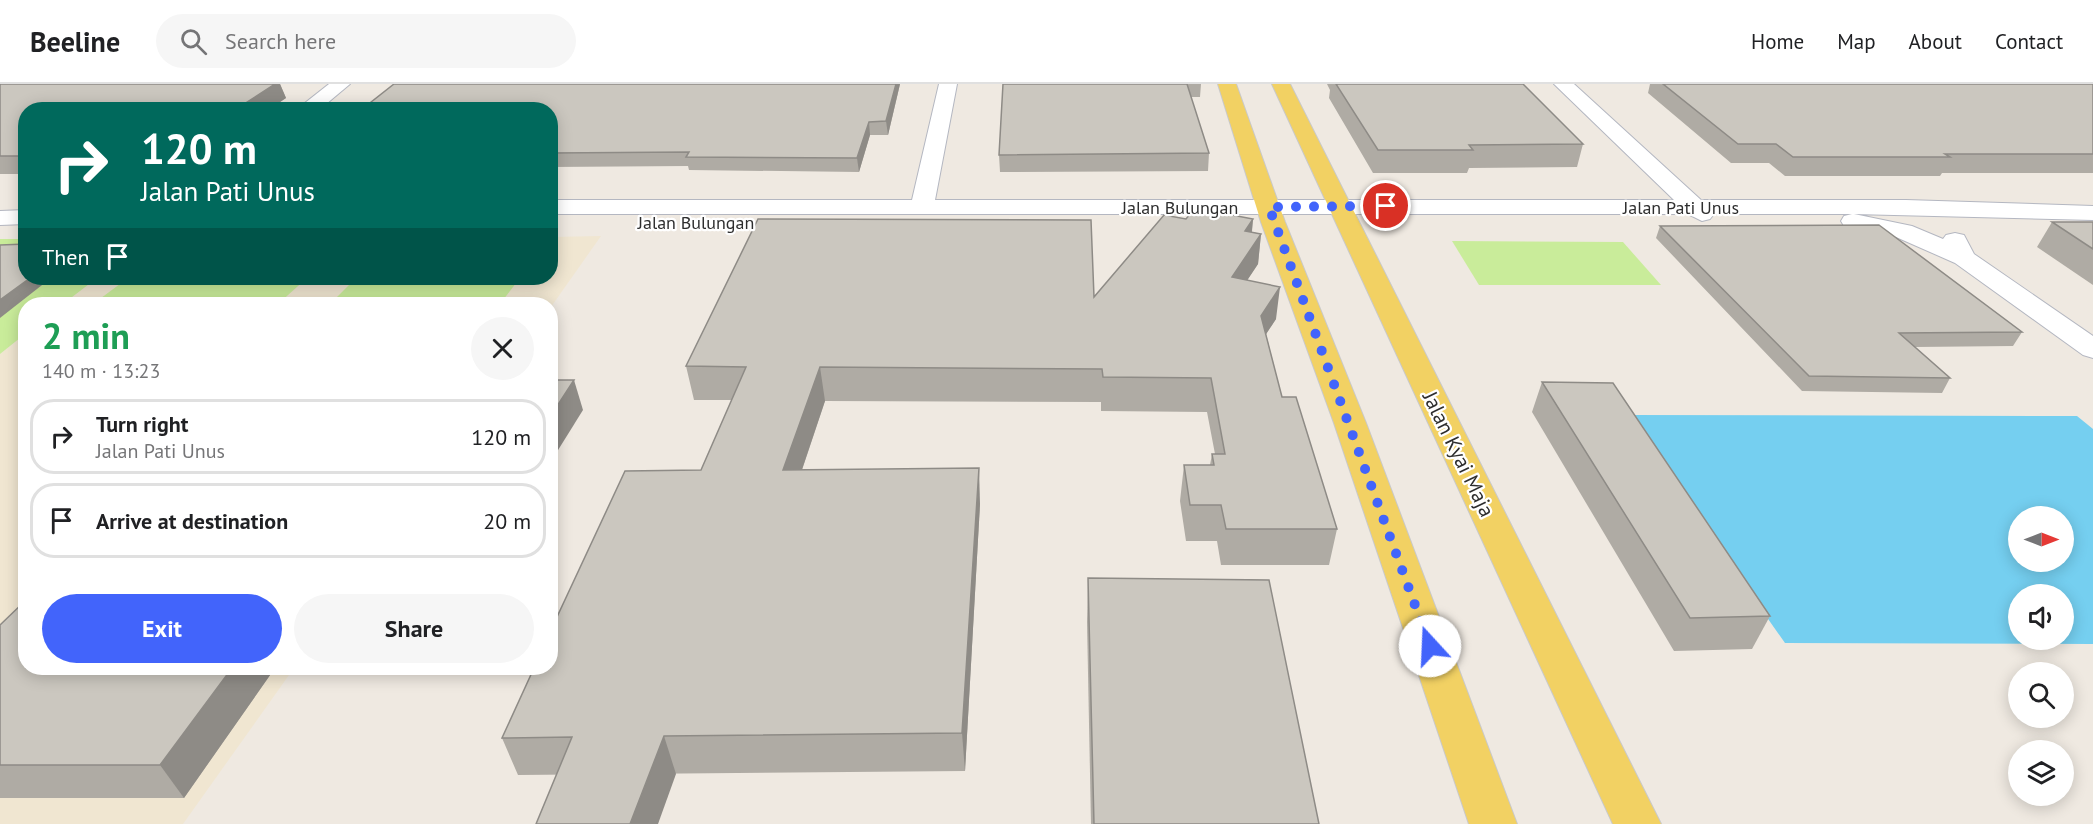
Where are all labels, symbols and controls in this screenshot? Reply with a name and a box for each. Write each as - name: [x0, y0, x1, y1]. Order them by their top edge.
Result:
- search box: [156, 14, 576, 68]
- text: Beeline: [30, 23, 120, 60]
- icon: search: [177, 25, 210, 58]
- text: Search here: [225, 27, 336, 55]
- text: Home: [1751, 28, 1804, 55]
- text: Map: [1837, 28, 1876, 55]
- text: About: [1909, 28, 1962, 55]
- text: Contact: [1995, 28, 2063, 55]
- text: 120 m: [141, 121, 257, 176]
- icon: right: [42, 126, 120, 204]
- text: Jalan Pati Unus: [141, 174, 315, 208]
- pin: [1360, 180, 1411, 231]
- icon: arrive: [1369, 189, 1402, 222]
- street label: Jalan Bulungan: [1121, 196, 1238, 219]
- street label: Jalan Pati Unus: [1622, 196, 1739, 219]
- street label: Jalan Bulungan: [637, 211, 754, 234]
- icon: arrive: [101, 240, 134, 273]
- text: Then: [42, 243, 89, 271]
- text: 2 min: [42, 312, 130, 359]
- button: close: [471, 317, 534, 380]
- text: 140 m · 13:23: [42, 358, 160, 384]
- street label: Jalan Kyai Maja: [1417, 386, 1501, 521]
- text: Turn right: [96, 410, 188, 438]
- icon: right: [45, 420, 78, 453]
- text: 120 m: [471, 423, 531, 451]
- text: Jalan Pati Unus: [96, 438, 225, 464]
- icon: arrive: [45, 504, 78, 537]
- north arrow: [2008, 506, 2074, 572]
- map controls: [2008, 506, 2074, 806]
- text: Arrive at destination: [96, 507, 288, 535]
- text: 20 m: [483, 507, 531, 535]
- button: sound: [2008, 584, 2074, 650]
- button: Exit: [42, 594, 282, 663]
- button: Share: [294, 594, 534, 663]
- position arrow: [1398, 614, 1462, 678]
- button: search: [2008, 662, 2074, 728]
- button: layers: [2008, 740, 2074, 806]

